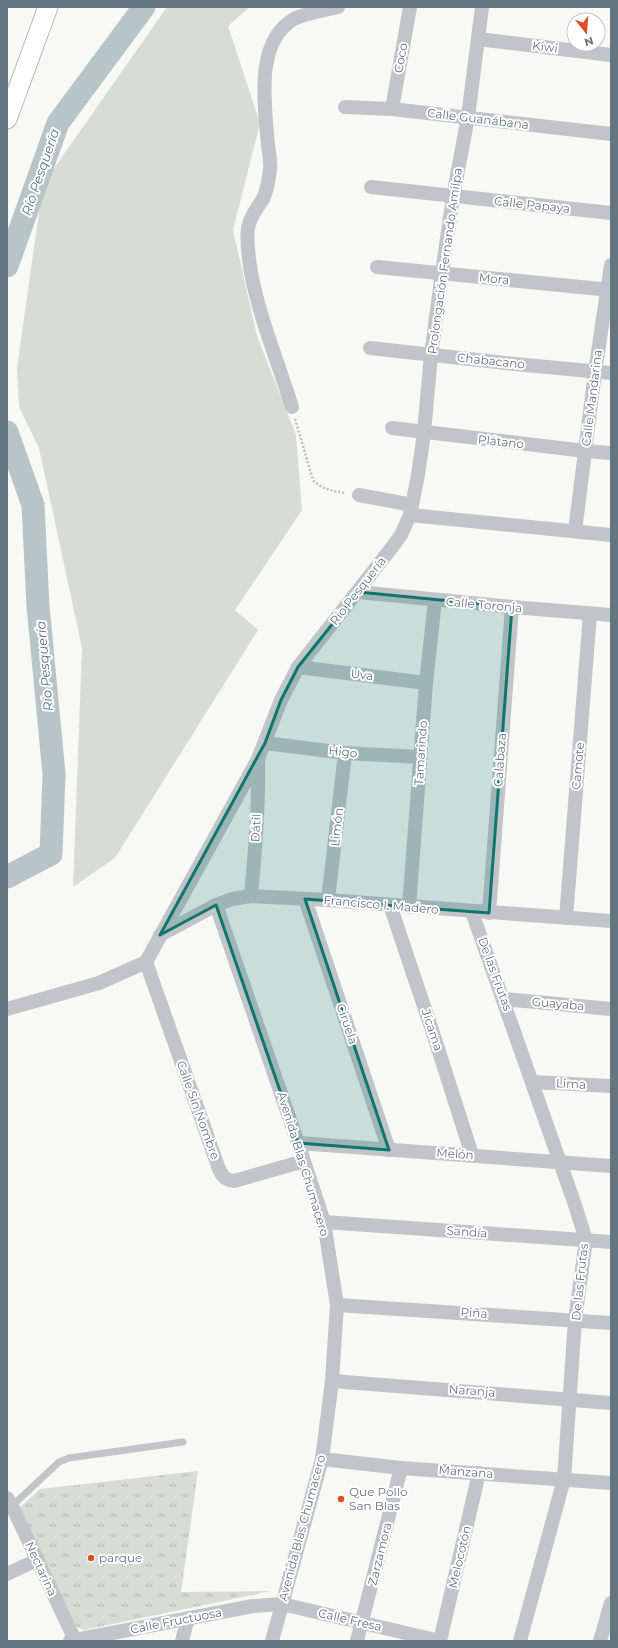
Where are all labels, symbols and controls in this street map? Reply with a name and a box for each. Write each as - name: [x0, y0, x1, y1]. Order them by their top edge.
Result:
- north arrow: [566, 12, 606, 52]
- text: N: [583, 34, 595, 50]
- street label: Kiwi: [531, 38, 559, 56]
- street label: Coco: [391, 42, 410, 74]
- street label: Calle Guanábana: [426, 105, 530, 132]
- water label: Río Pesquería: [18, 126, 62, 217]
- street label: Prolongación Fernando Amilpa: [424, 167, 465, 355]
- street label: Calle Papaya: [493, 193, 571, 216]
- street label: Mora: [478, 269, 510, 288]
- street label: Chabacano: [456, 349, 526, 372]
- street label: Calle Mandarina: [578, 349, 605, 447]
- street label: Plátano: [477, 432, 525, 451]
- street label: Río Pesquería: [326, 554, 389, 628]
- street label: Calle Toronja: [445, 594, 523, 615]
- water label: Río Pesquería: [32, 620, 56, 712]
- street label: Uva: [350, 666, 374, 683]
- street label: Tamarindo: [411, 720, 430, 786]
- street label: Calabaza: [490, 732, 509, 788]
- street label: Camote: [568, 742, 587, 790]
- street label: Higo: [328, 743, 358, 760]
- street label: Limón: [327, 807, 346, 847]
- street label: Dátil: [247, 813, 264, 843]
- street label: Francisco I. Madero: [323, 892, 439, 917]
- street label: De las Frutas: [475, 935, 516, 1013]
- street label: Guayaba: [531, 994, 585, 1013]
- street label: Ciruela: [334, 1001, 361, 1046]
- street label: Jícama: [418, 1006, 446, 1053]
- street label: Calle Sin Nombre: [174, 1058, 223, 1161]
- street label: Lima: [556, 1075, 586, 1092]
- street label: Avenida Blas Chumacero: [274, 1090, 333, 1238]
- street label: Melón: [436, 1145, 474, 1162]
- street label: Sandía: [446, 1223, 488, 1240]
- street label: De las Frutas: [568, 1242, 591, 1321]
- street label: Piña: [460, 1304, 488, 1321]
- street label: Naranja: [448, 1381, 496, 1400]
- street label: Avenida Blas Chumacero: [275, 1453, 328, 1602]
- street label: Manzana: [438, 1462, 494, 1481]
- place label: Que Pollo San Blas: [349, 1484, 408, 1513]
- marker: Que Pollo San Blas: [336, 1494, 346, 1504]
- street label: Zarzamora: [364, 1521, 395, 1587]
- street label: Melocotón: [445, 1524, 474, 1590]
- street label: Nectarina: [22, 1539, 61, 1599]
- place label: parque: [99, 1550, 142, 1565]
- marker: parque: [86, 1553, 96, 1563]
- street label: Calle Fructuosa: [129, 1604, 223, 1637]
- street label: Calle Fresa: [317, 1605, 383, 1634]

